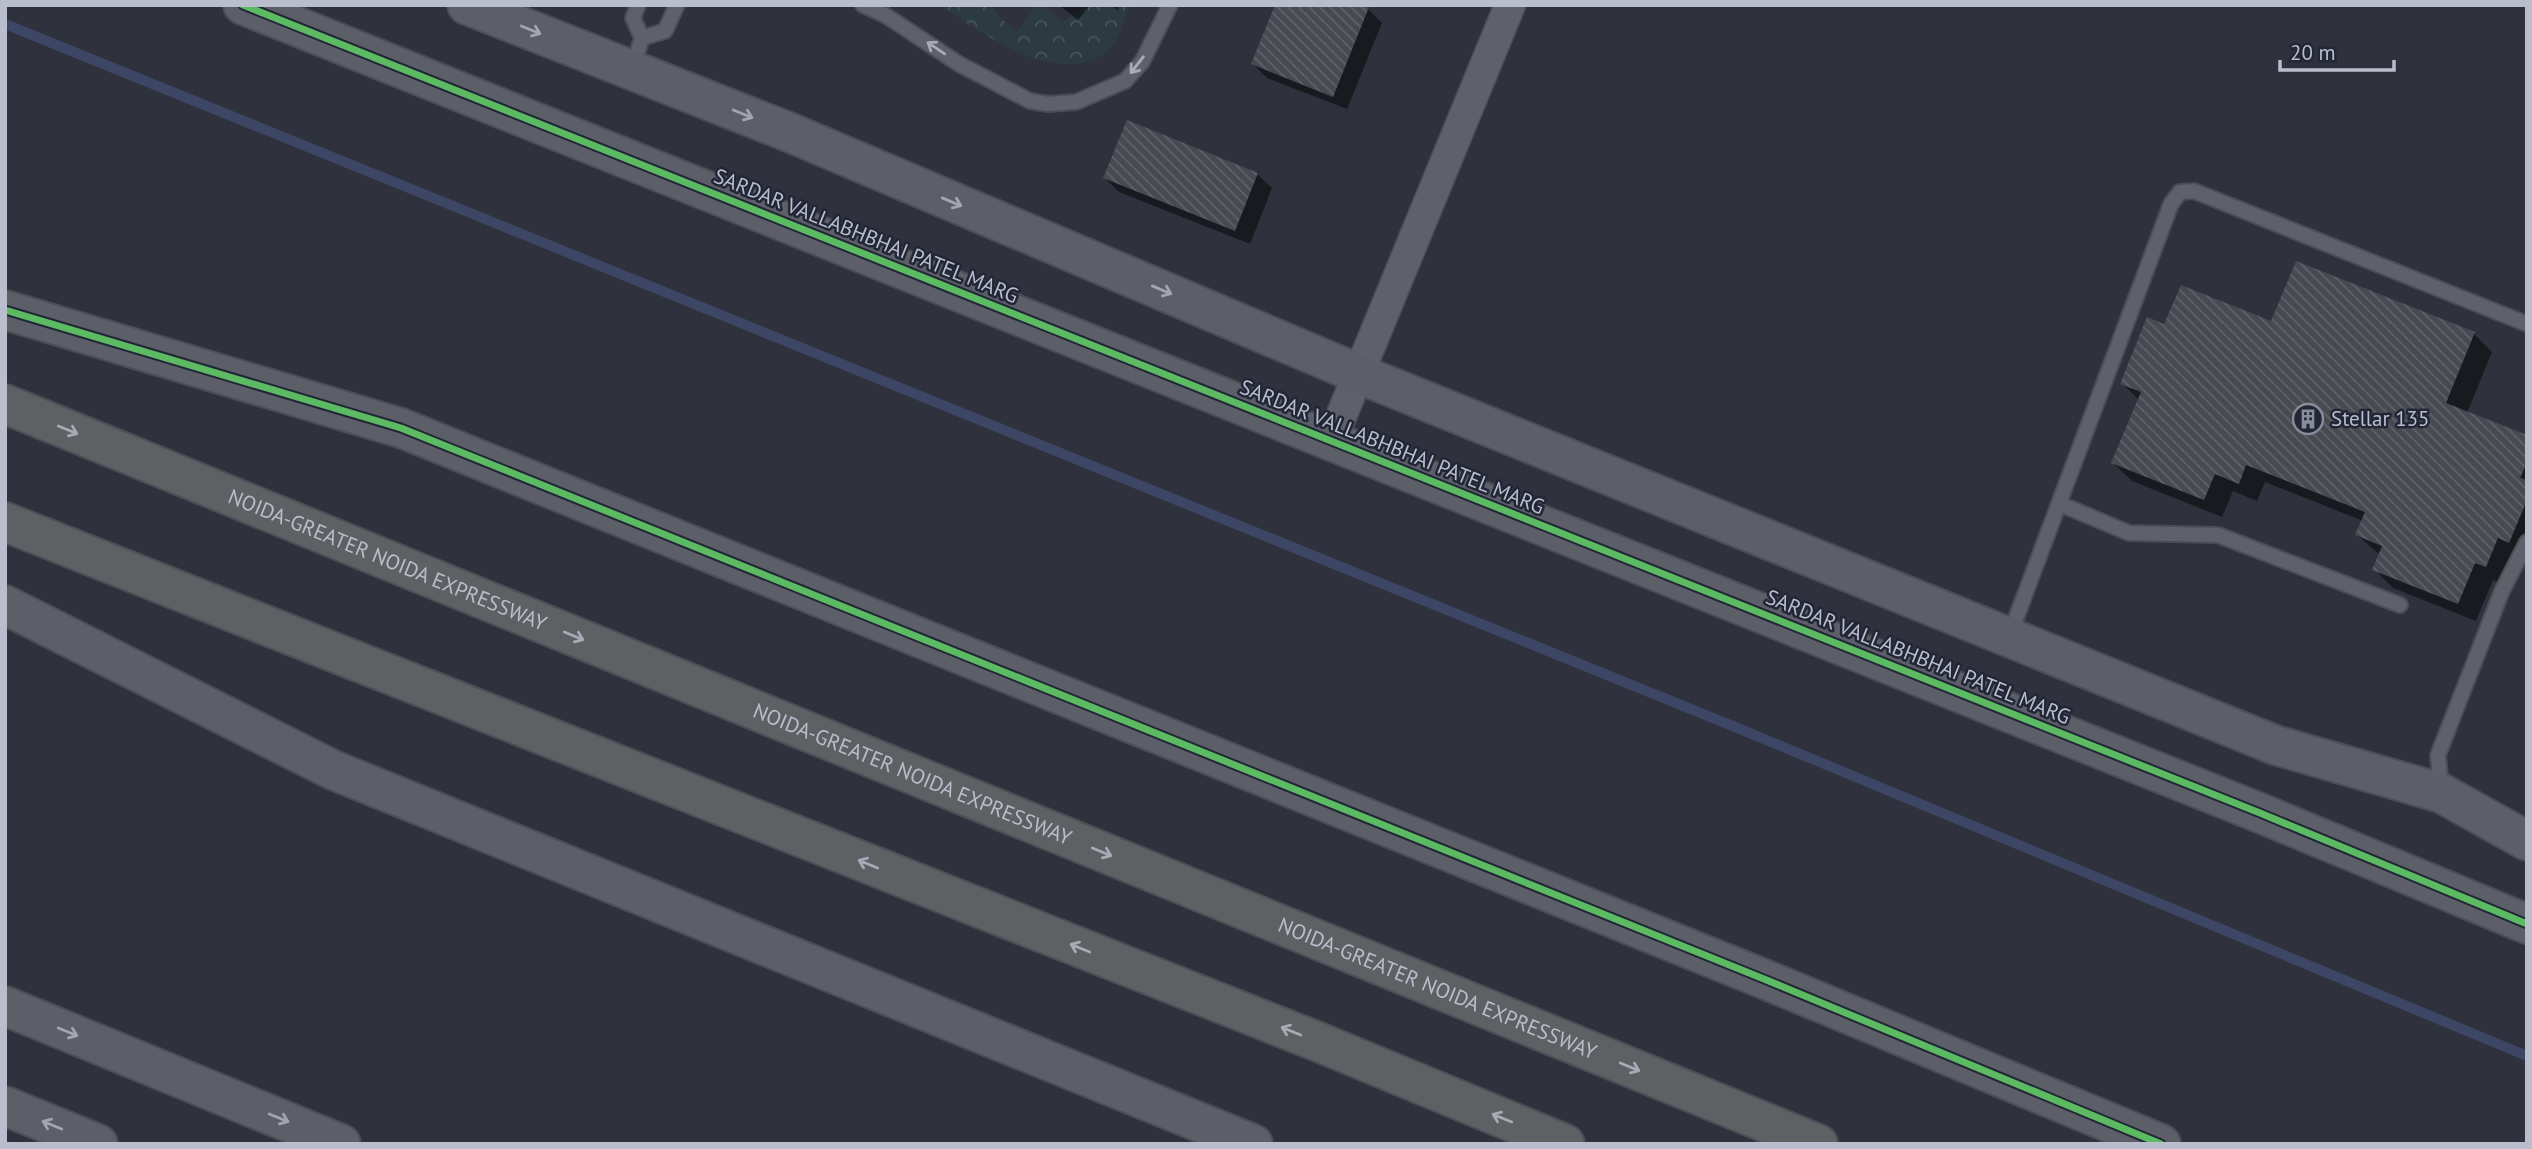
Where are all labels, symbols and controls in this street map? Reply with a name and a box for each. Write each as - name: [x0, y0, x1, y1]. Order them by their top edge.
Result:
- one-way arrow: [520, 25, 541, 38]
- scale bar: [2280, 28, 2394, 72]
- text: 20 m: [2290, 39, 2336, 66]
- one-way arrow: [927, 41, 946, 56]
- one-way arrow: [1130, 55, 1145, 74]
- one-way arrow: [731, 108, 753, 121]
- street label: SARDAR VALLABHBHAI PATEL MARG: [710, 162, 1022, 309]
- one-way arrow: [941, 196, 963, 209]
- one-way arrow: [1151, 285, 1172, 298]
- street label: SARDAR VALLABHBHAI PATEL MARG: [1236, 373, 1548, 520]
- building icon: Stellar 135: [2291, 402, 2325, 436]
- place label: Stellar 135: [2331, 405, 2429, 432]
- one-way arrow: [57, 425, 79, 438]
- street label: NOIDA-GREATER NOIDA EXPRESSWAY: [224, 483, 551, 637]
- street label: SARDAR VALLABHBHAI PATEL MARG: [1762, 583, 2074, 730]
- one-way arrow: [563, 631, 584, 644]
- street label: NOIDA-GREATER NOIDA EXPRESSWAY: [749, 697, 1076, 851]
- one-way arrow: [1091, 846, 1113, 859]
- one-way arrow: [858, 857, 879, 870]
- street label: NOIDA-GREATER NOIDA EXPRESSWAY: [1274, 911, 1601, 1065]
- one-way arrow: [1069, 940, 1091, 953]
- one-way arrow: [1281, 1024, 1302, 1037]
- one-way arrow: [57, 1026, 79, 1039]
- one-way arrow: [1619, 1062, 1641, 1075]
- one-way arrow: [1491, 1110, 1513, 1123]
- one-way arrow: [268, 1113, 289, 1126]
- one-way arrow: [41, 1117, 63, 1130]

